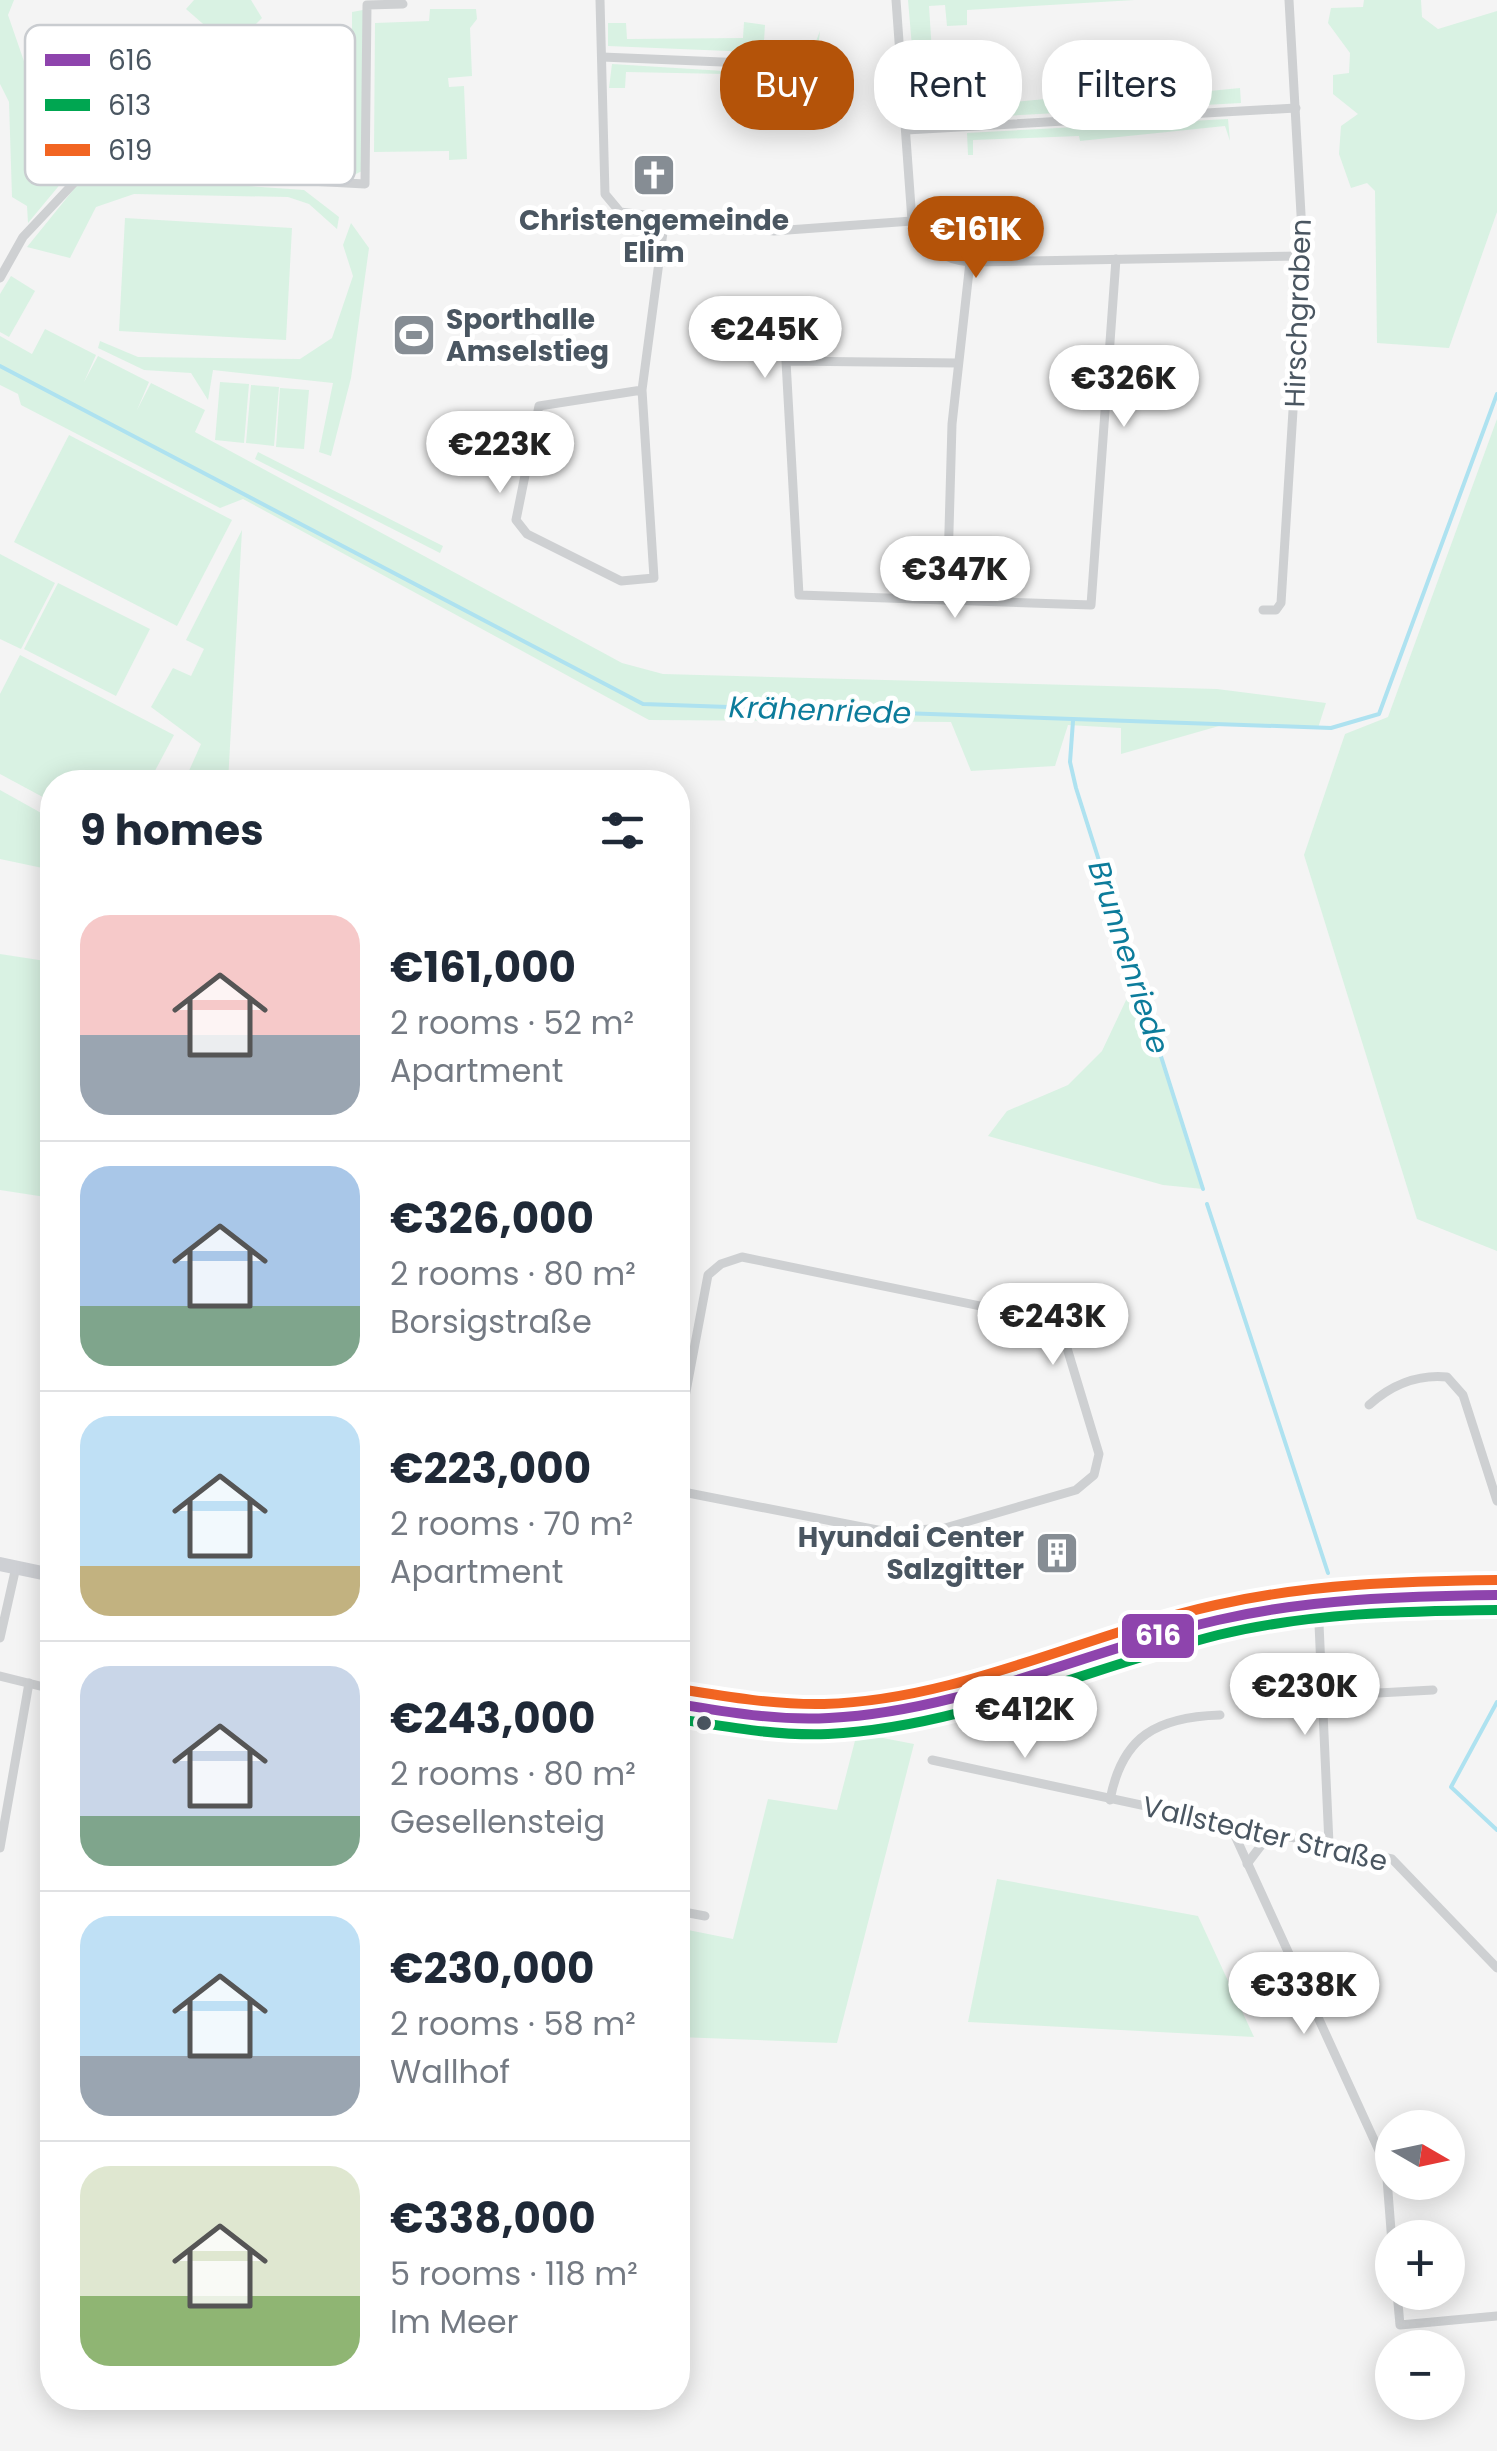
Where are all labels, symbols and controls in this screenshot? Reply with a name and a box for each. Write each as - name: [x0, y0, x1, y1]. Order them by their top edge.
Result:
- legend: [25, 25, 355, 185]
- chip: Buy: [720, 40, 854, 130]
- chip: Rent: [874, 40, 1022, 130]
- chip: Filters: [1042, 40, 1212, 130]
- text: 616: [108, 41, 153, 80]
- text: 613: [108, 86, 151, 125]
- text: 619: [108, 131, 152, 170]
- church icon: Christengemeinde Elim: [631, 152, 677, 198]
- pin: €161K: [906, 196, 1046, 281]
- place label: Christengemeinde Elim: [519, 201, 789, 272]
- text: €161K: [930, 206, 1022, 251]
- street label: Hirschgraben: [1275, 218, 1321, 408]
- pin: €245K: [695, 296, 835, 381]
- place label: Sporthalle Amselstieg: [446, 300, 609, 371]
- text: €245K: [711, 306, 819, 351]
- sports icon: Sporthalle Amselstieg: [391, 312, 437, 358]
- pin: €326K: [1054, 345, 1194, 430]
- text: €326K: [1071, 355, 1177, 400]
- pin: €223K: [430, 411, 570, 496]
- text: €223K: [448, 421, 552, 466]
- pin: €347K: [885, 536, 1025, 621]
- text: €347K: [902, 546, 1008, 591]
- water label: Krähenriede: [728, 685, 912, 735]
- text: 9 homes: [80, 801, 264, 860]
- icon: filters: [595, 803, 650, 858]
- water label: Brunnenriede: [1077, 855, 1181, 1059]
- text: €161,000: [390, 938, 576, 997]
- icon: home: [160, 955, 280, 1075]
- text: 2 rooms · 52 m²: [390, 1000, 634, 1045]
- text: Apartment: [390, 1048, 563, 1093]
- text: €326,000: [390, 1189, 594, 1248]
- icon: home: [160, 1206, 280, 1326]
- text: 2 rooms · 80 m²: [390, 1251, 636, 1296]
- pin: €243K: [983, 1283, 1123, 1368]
- text: €243K: [999, 1293, 1107, 1338]
- text: Borsigstraße: [390, 1299, 592, 1344]
- text: €223,000: [390, 1439, 591, 1498]
- icon: home: [160, 1456, 280, 1576]
- text: 2 rooms · 70 m²: [390, 1501, 633, 1546]
- place label: Hyundai Center Salzgitter: [798, 1518, 1024, 1589]
- building icon: Hyundai Center Salzgitter: [1034, 1530, 1080, 1576]
- text: Apartment: [390, 1549, 563, 1594]
- line badge: 616: [1120, 1612, 1196, 1660]
- text: 616: [1135, 1616, 1181, 1655]
- pin: €230K: [1235, 1653, 1375, 1738]
- text: €230K: [1252, 1663, 1358, 1708]
- pin: €412K: [955, 1676, 1095, 1761]
- text: €412K: [975, 1686, 1075, 1731]
- text: €243,000: [390, 1689, 595, 1748]
- icon: home: [160, 1706, 280, 1826]
- unlabelled marker: [694, 1713, 714, 1733]
- text: 2 rooms · 80 m²: [390, 1751, 636, 1796]
- street label: Vallstedter Straße: [1139, 1787, 1391, 1881]
- text: Gesellensteig: [390, 1799, 605, 1844]
- text: €230,000: [390, 1939, 594, 1998]
- pin: €338K: [1234, 1952, 1374, 2037]
- icon: home: [160, 1956, 280, 2076]
- text: €338K: [1250, 1962, 1358, 2007]
- text: 2 rooms · 58 m²: [390, 2001, 636, 2046]
- text: Wallhof: [390, 2049, 510, 2094]
- north arrow: [1375, 2110, 1465, 2200]
- map controls: [1375, 2110, 1465, 2420]
- text: €338,000: [390, 2189, 596, 2248]
- icon: home: [160, 2206, 280, 2326]
- button: +: [1375, 2220, 1465, 2310]
- text: 5 rooms · 118 m²: [390, 2251, 638, 2296]
- text: Im Meer: [390, 2299, 519, 2344]
- button: −: [1375, 2330, 1465, 2420]

